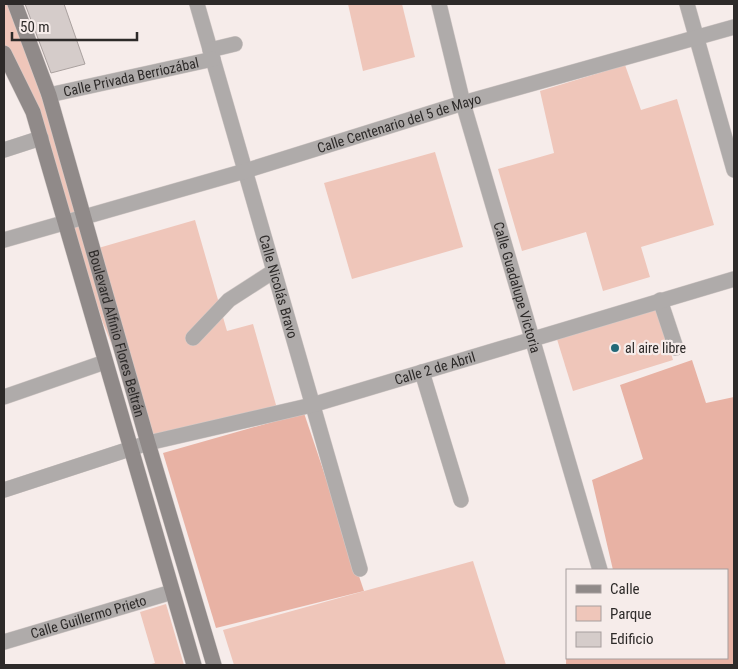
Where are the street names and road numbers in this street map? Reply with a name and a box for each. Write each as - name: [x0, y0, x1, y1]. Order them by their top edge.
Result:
- street label: Calle Privada Berriozábal: [62, 54, 200, 100]
- street label: Calle Centenario del 5 de Mayo: [315, 90, 483, 156]
- street label: Calle Guadalupe Victoria: [490, 220, 544, 355]
- street label: Calle Nicolás Bravo: [256, 233, 301, 340]
- street label: Boulevard Alfinio Flores Beltrán: [85, 248, 148, 419]
- street label: Calle 2 de Abril: [393, 349, 477, 388]
- street label: Calle Guillermo Prieto: [29, 592, 148, 642]

